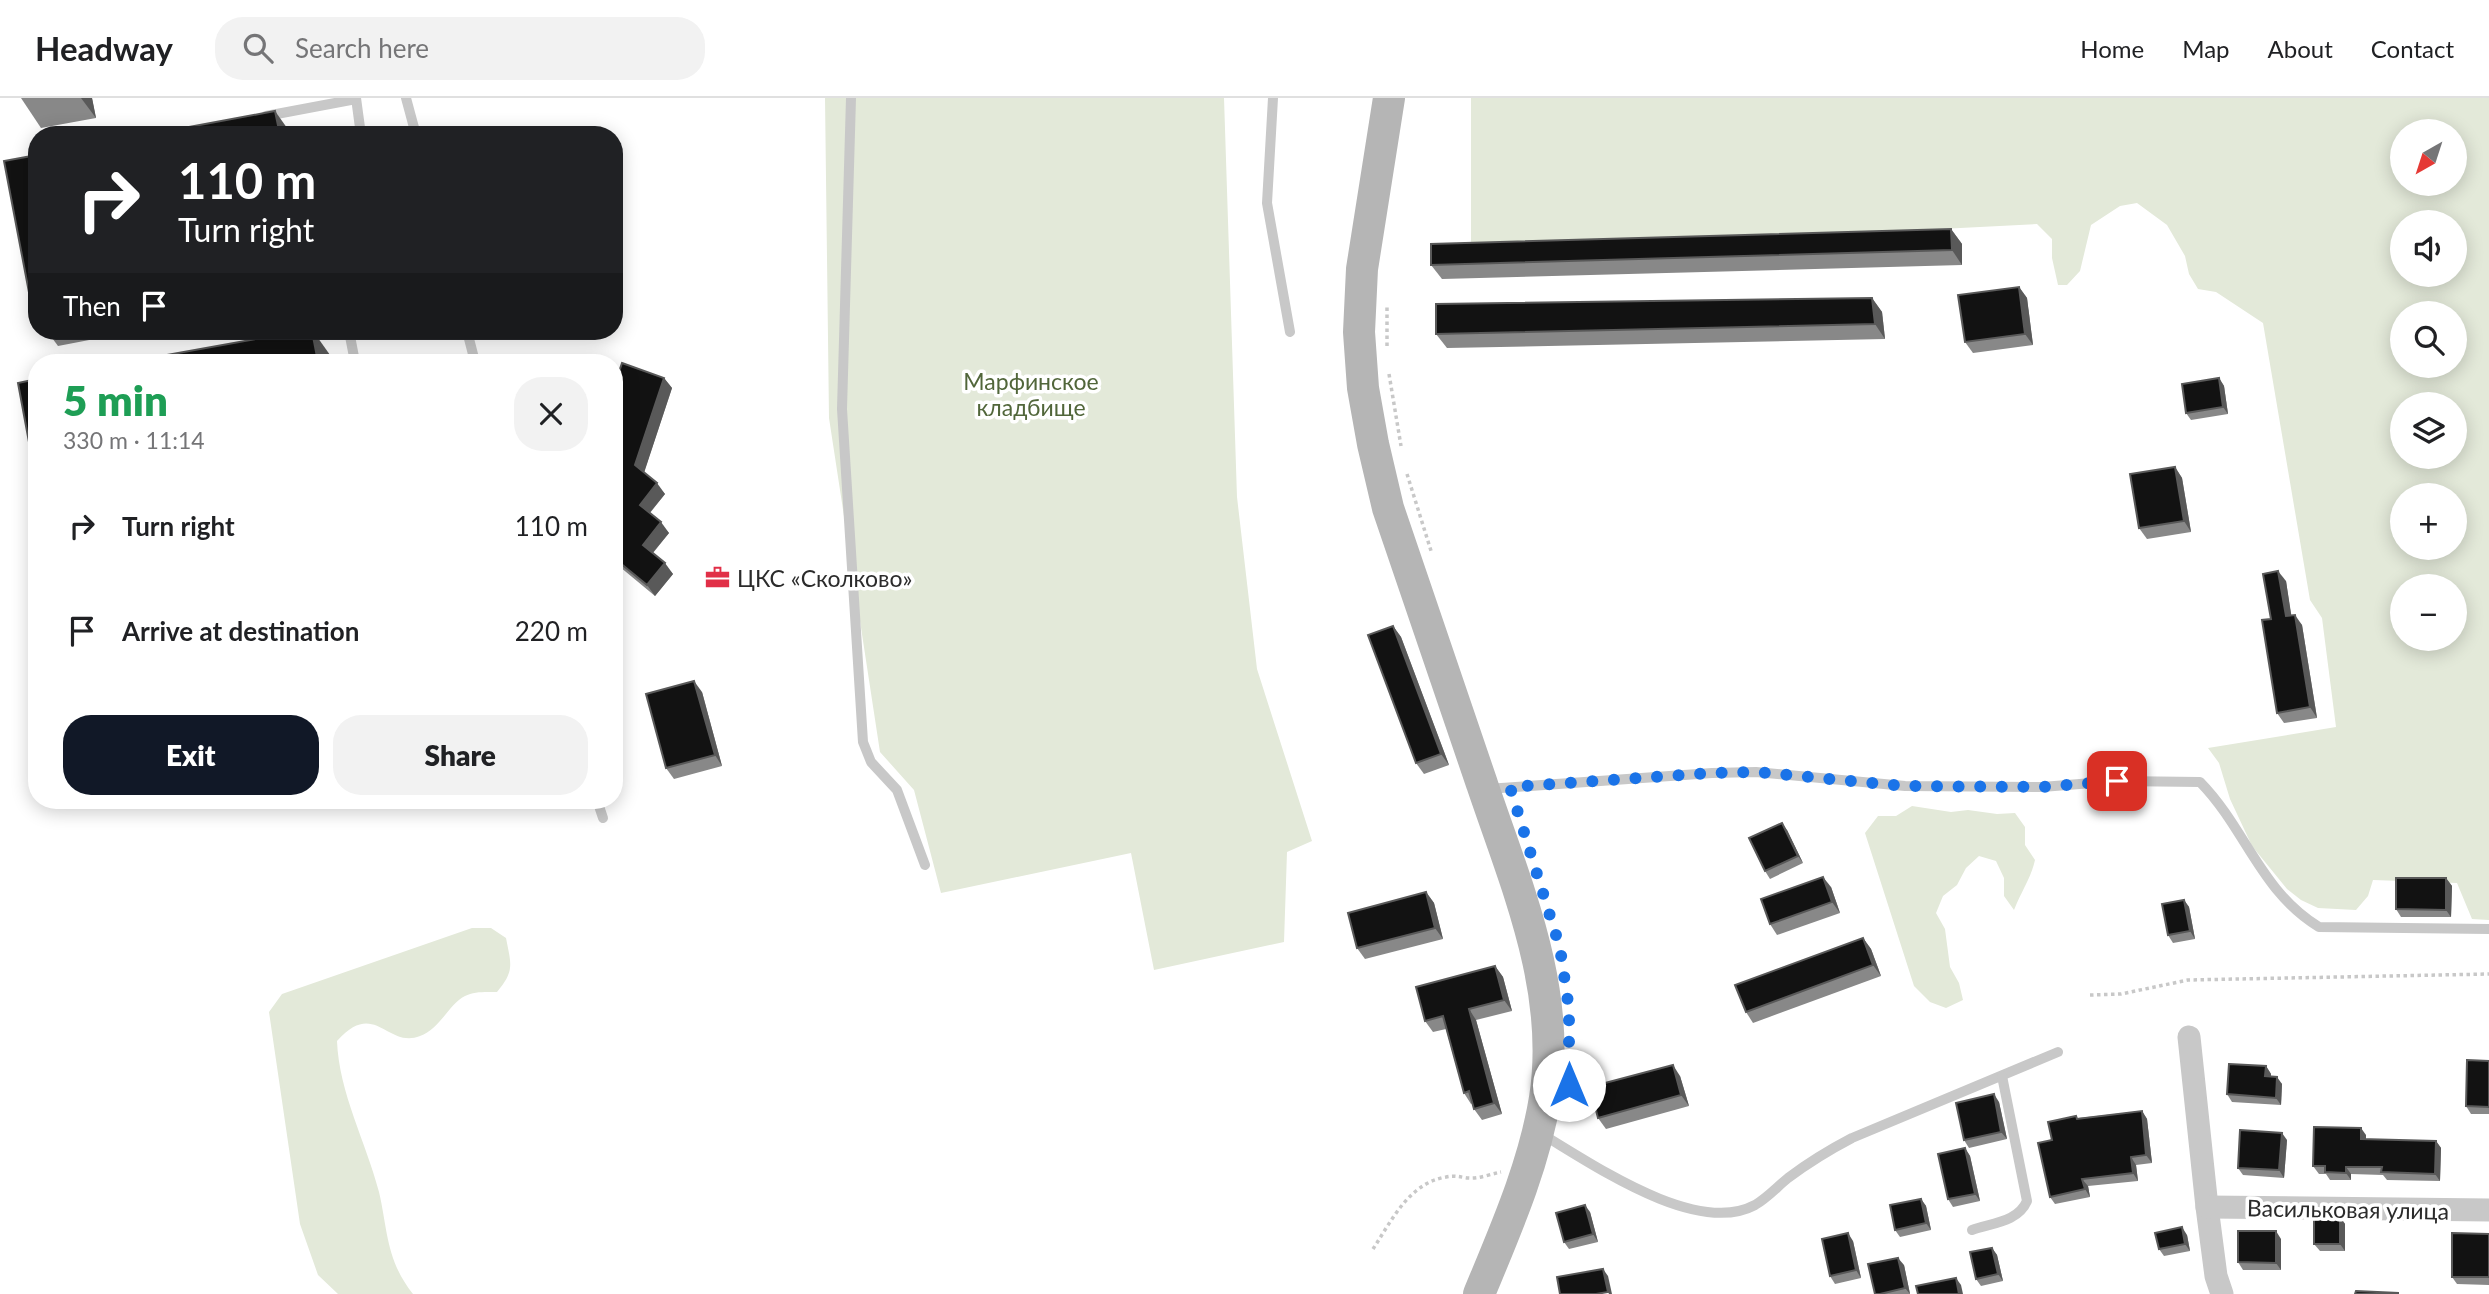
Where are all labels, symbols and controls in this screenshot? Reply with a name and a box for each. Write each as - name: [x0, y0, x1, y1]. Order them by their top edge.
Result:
- search box: [215, 17, 705, 80]
- text: Headway: [35, 28, 173, 68]
- icon: search: [239, 29, 277, 67]
- text: Search here: [295, 32, 429, 64]
- text: Home: [2080, 34, 2144, 63]
- text: Map: [2182, 34, 2230, 63]
- text: About: [2268, 34, 2333, 63]
- text: Contact: [2371, 34, 2454, 63]
- north arrow: [2390, 119, 2468, 196]
- map controls: [2390, 119, 2467, 651]
- text: 110 m: [178, 151, 316, 209]
- icon: right: [63, 154, 154, 245]
- text: Turn right: [178, 210, 314, 249]
- button: sound: [2390, 210, 2467, 287]
- icon: arrive: [135, 287, 173, 325]
- text: Then: [63, 290, 121, 322]
- button: search: [2390, 301, 2467, 378]
- park label: Марфинское кладбище: [963, 367, 1099, 421]
- text: 5 min: [63, 375, 168, 425]
- button: close: [514, 377, 588, 451]
- button: layers: [2390, 392, 2467, 469]
- text: 330 m · 11:14: [63, 426, 205, 454]
- button: +: [2390, 483, 2467, 560]
- icon: right: [63, 507, 101, 545]
- text: Turn right: [122, 510, 235, 542]
- text: 110 m: [515, 510, 588, 542]
- office icon: ЦКС «Сколково»: [703, 564, 731, 592]
- place label: ЦКС «Сколково»: [737, 564, 912, 592]
- button: −: [2390, 574, 2467, 651]
- icon: arrive: [63, 612, 101, 650]
- text: Arrive at destination: [122, 615, 359, 647]
- text: 220 m: [515, 615, 588, 647]
- button: Exit: [63, 715, 319, 795]
- button: Share: [333, 715, 588, 795]
- pin: [2087, 751, 2147, 811]
- icon: arrive: [2098, 762, 2136, 800]
- position arrow: [1532, 1048, 1606, 1122]
- street label: Васильковая улица: [2247, 1193, 2449, 1225]

